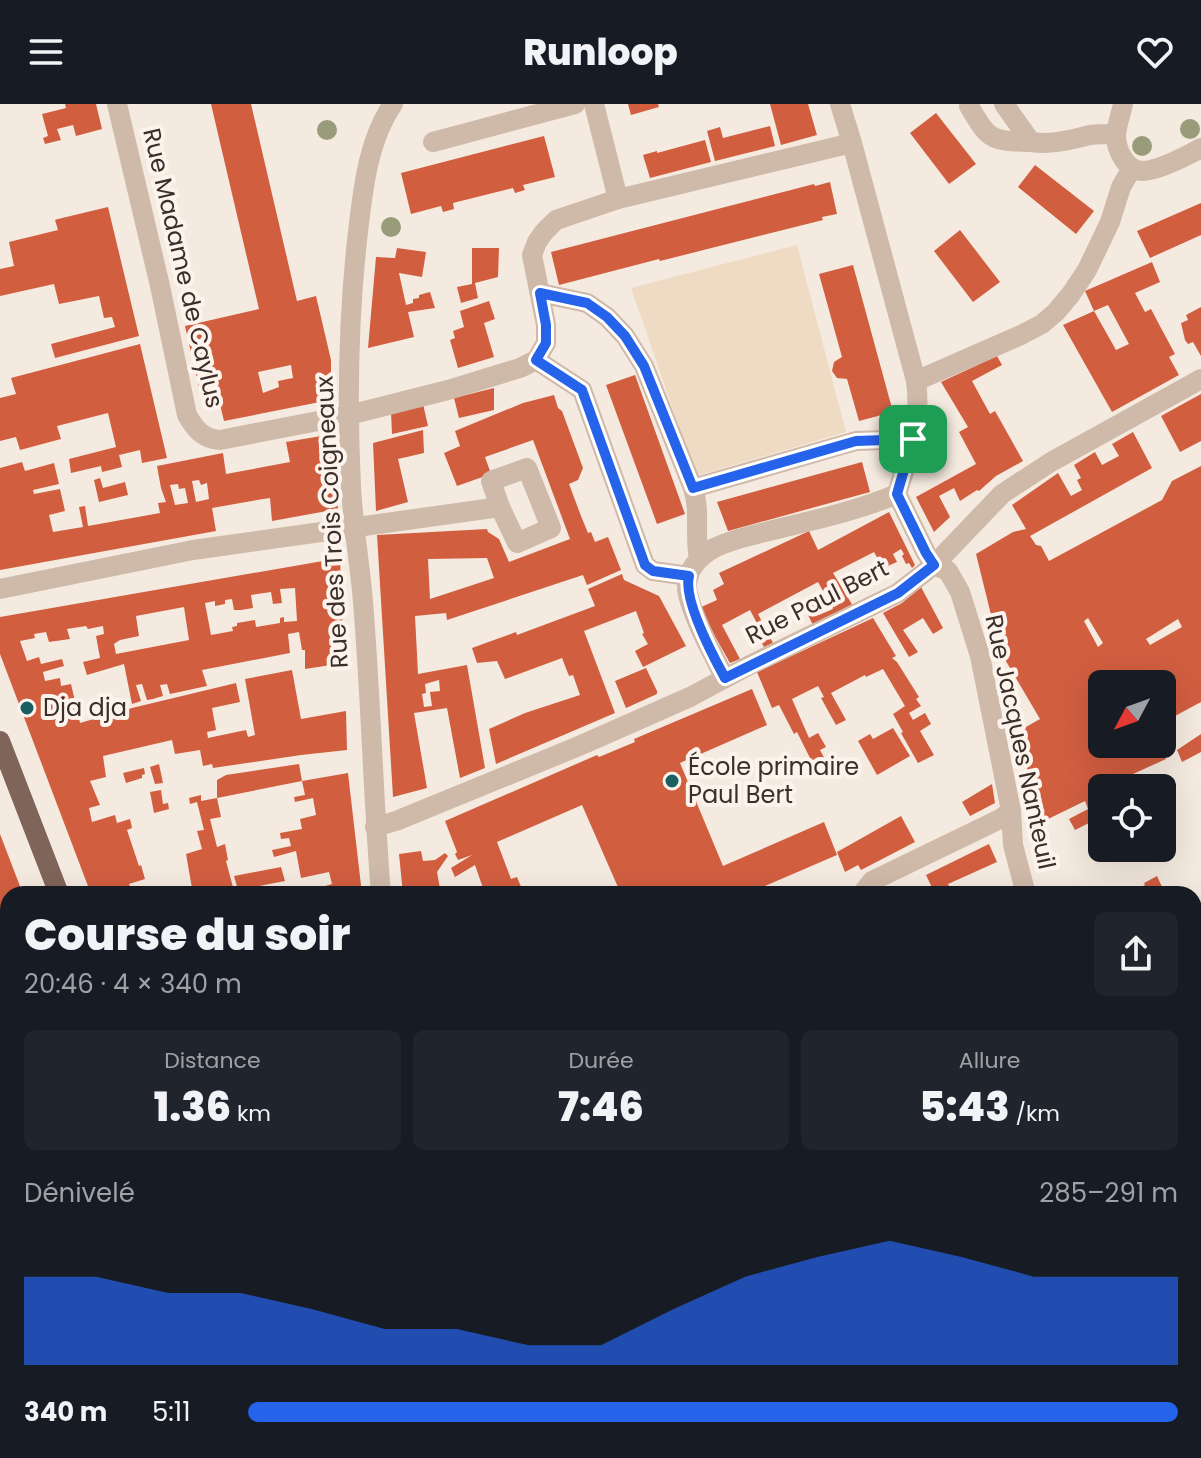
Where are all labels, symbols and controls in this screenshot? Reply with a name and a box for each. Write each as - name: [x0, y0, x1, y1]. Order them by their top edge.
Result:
- text: Runloop: [523, 27, 678, 78]
- icon: menu: [24, 30, 68, 74]
- icon: heart: [1133, 30, 1177, 74]
- street label: Rue Madame de Caylus: [135, 125, 232, 411]
- street label: Rue des Trois Coigneaux: [307, 374, 356, 669]
- pin: [879, 405, 947, 473]
- icon: arrive: [891, 417, 935, 461]
- street label: Rue Paul Bert: [740, 551, 894, 652]
- street label: Rue Jacques Nanteuil: [977, 612, 1064, 872]
- north arrow: [1088, 670, 1176, 758]
- map controls: [1088, 670, 1176, 862]
- place label: Dja dja: [43, 691, 127, 724]
- marker: Dja dja: [18, 699, 36, 717]
- place label: École primaire Paul Bert: [688, 750, 859, 811]
- marker: École primaire Paul Bert: [663, 772, 681, 790]
- button: locate: [1088, 774, 1176, 862]
- text: Course du soir: [24, 904, 350, 965]
- button: share: [1094, 912, 1178, 996]
- text: 20:46 · 4 × 340 m: [24, 966, 242, 1002]
- text: Distance: [164, 1045, 261, 1076]
- text: Durée: [568, 1045, 634, 1076]
- text: Allure: [959, 1045, 1020, 1076]
- text: 1.36: [154, 1079, 231, 1135]
- text: 7:46: [558, 1079, 644, 1135]
- text: 5:43: [919, 1079, 1010, 1135]
- text: km: [231, 1098, 271, 1129]
- text: /km: [1010, 1098, 1060, 1129]
- text: Dénivelé: [24, 1175, 135, 1211]
- text: 285–291 m: [1039, 1175, 1178, 1211]
- text: 340 m: [24, 1394, 107, 1430]
- text: 5:11: [152, 1394, 191, 1430]

